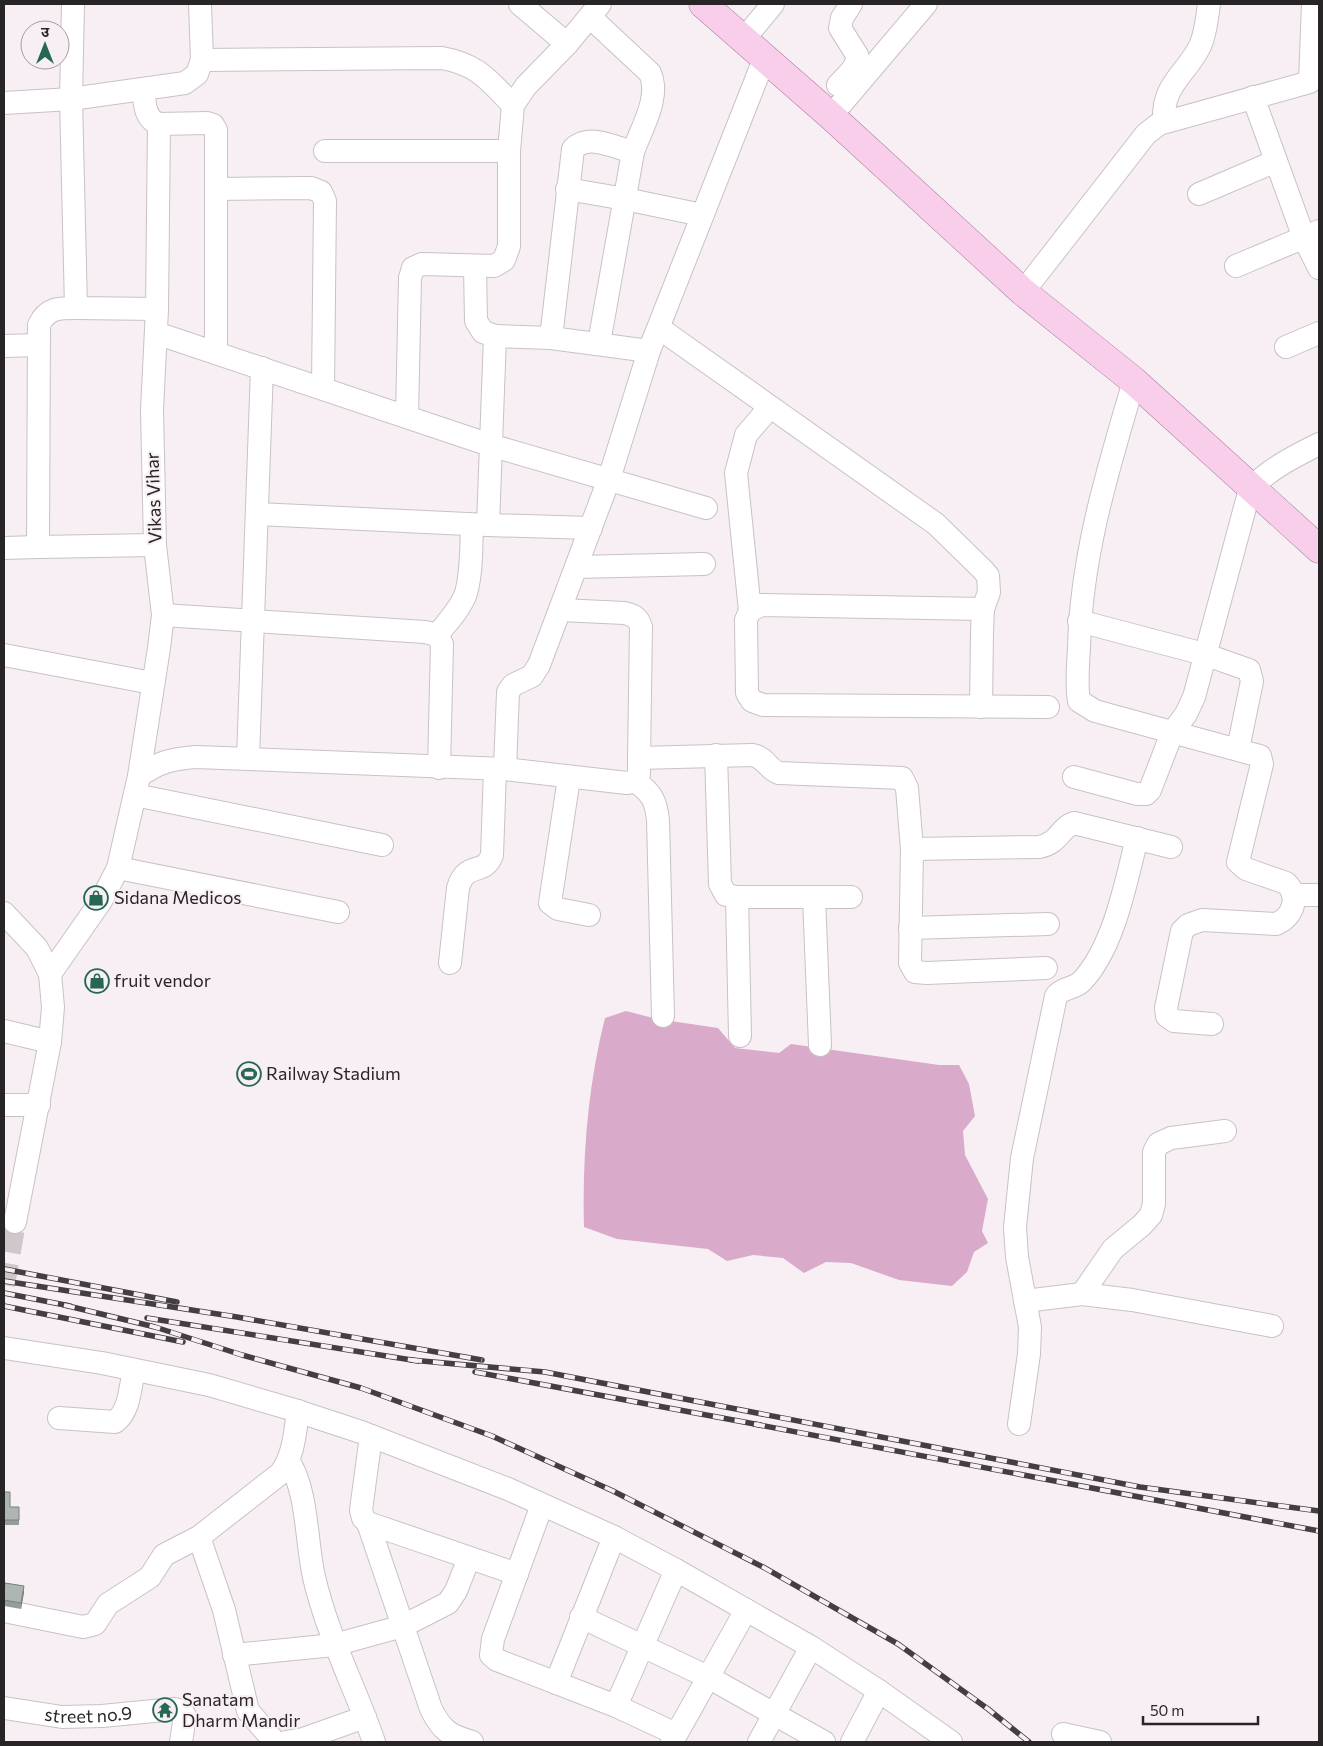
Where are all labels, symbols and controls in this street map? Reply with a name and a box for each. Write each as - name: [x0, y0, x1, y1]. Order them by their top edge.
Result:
- north arrow: [20, 20, 70, 70]
- text: उ: [41, 23, 50, 40]
- street label: Vikas Vihar: [140, 452, 166, 544]
- shop icon: Sidana Medicos: [83, 885, 109, 911]
- place label: Sidana Medicos: [114, 886, 242, 908]
- shop icon: fruit vendor: [84, 968, 110, 994]
- place label: fruit vendor: [114, 969, 211, 991]
- sports icon: Railway Stadium: [236, 1061, 262, 1087]
- place label: Railway Stadium: [266, 1062, 401, 1084]
- place label: Sanatam Dharm Mandir: [182, 1688, 300, 1731]
- scale bar: [1143, 1694, 1258, 1726]
- temple icon: Sanatam Dharm Mandir: [152, 1697, 178, 1723]
- street label: street no.9: [43, 1701, 133, 1727]
- text: 50 m: [1150, 1701, 1184, 1719]

